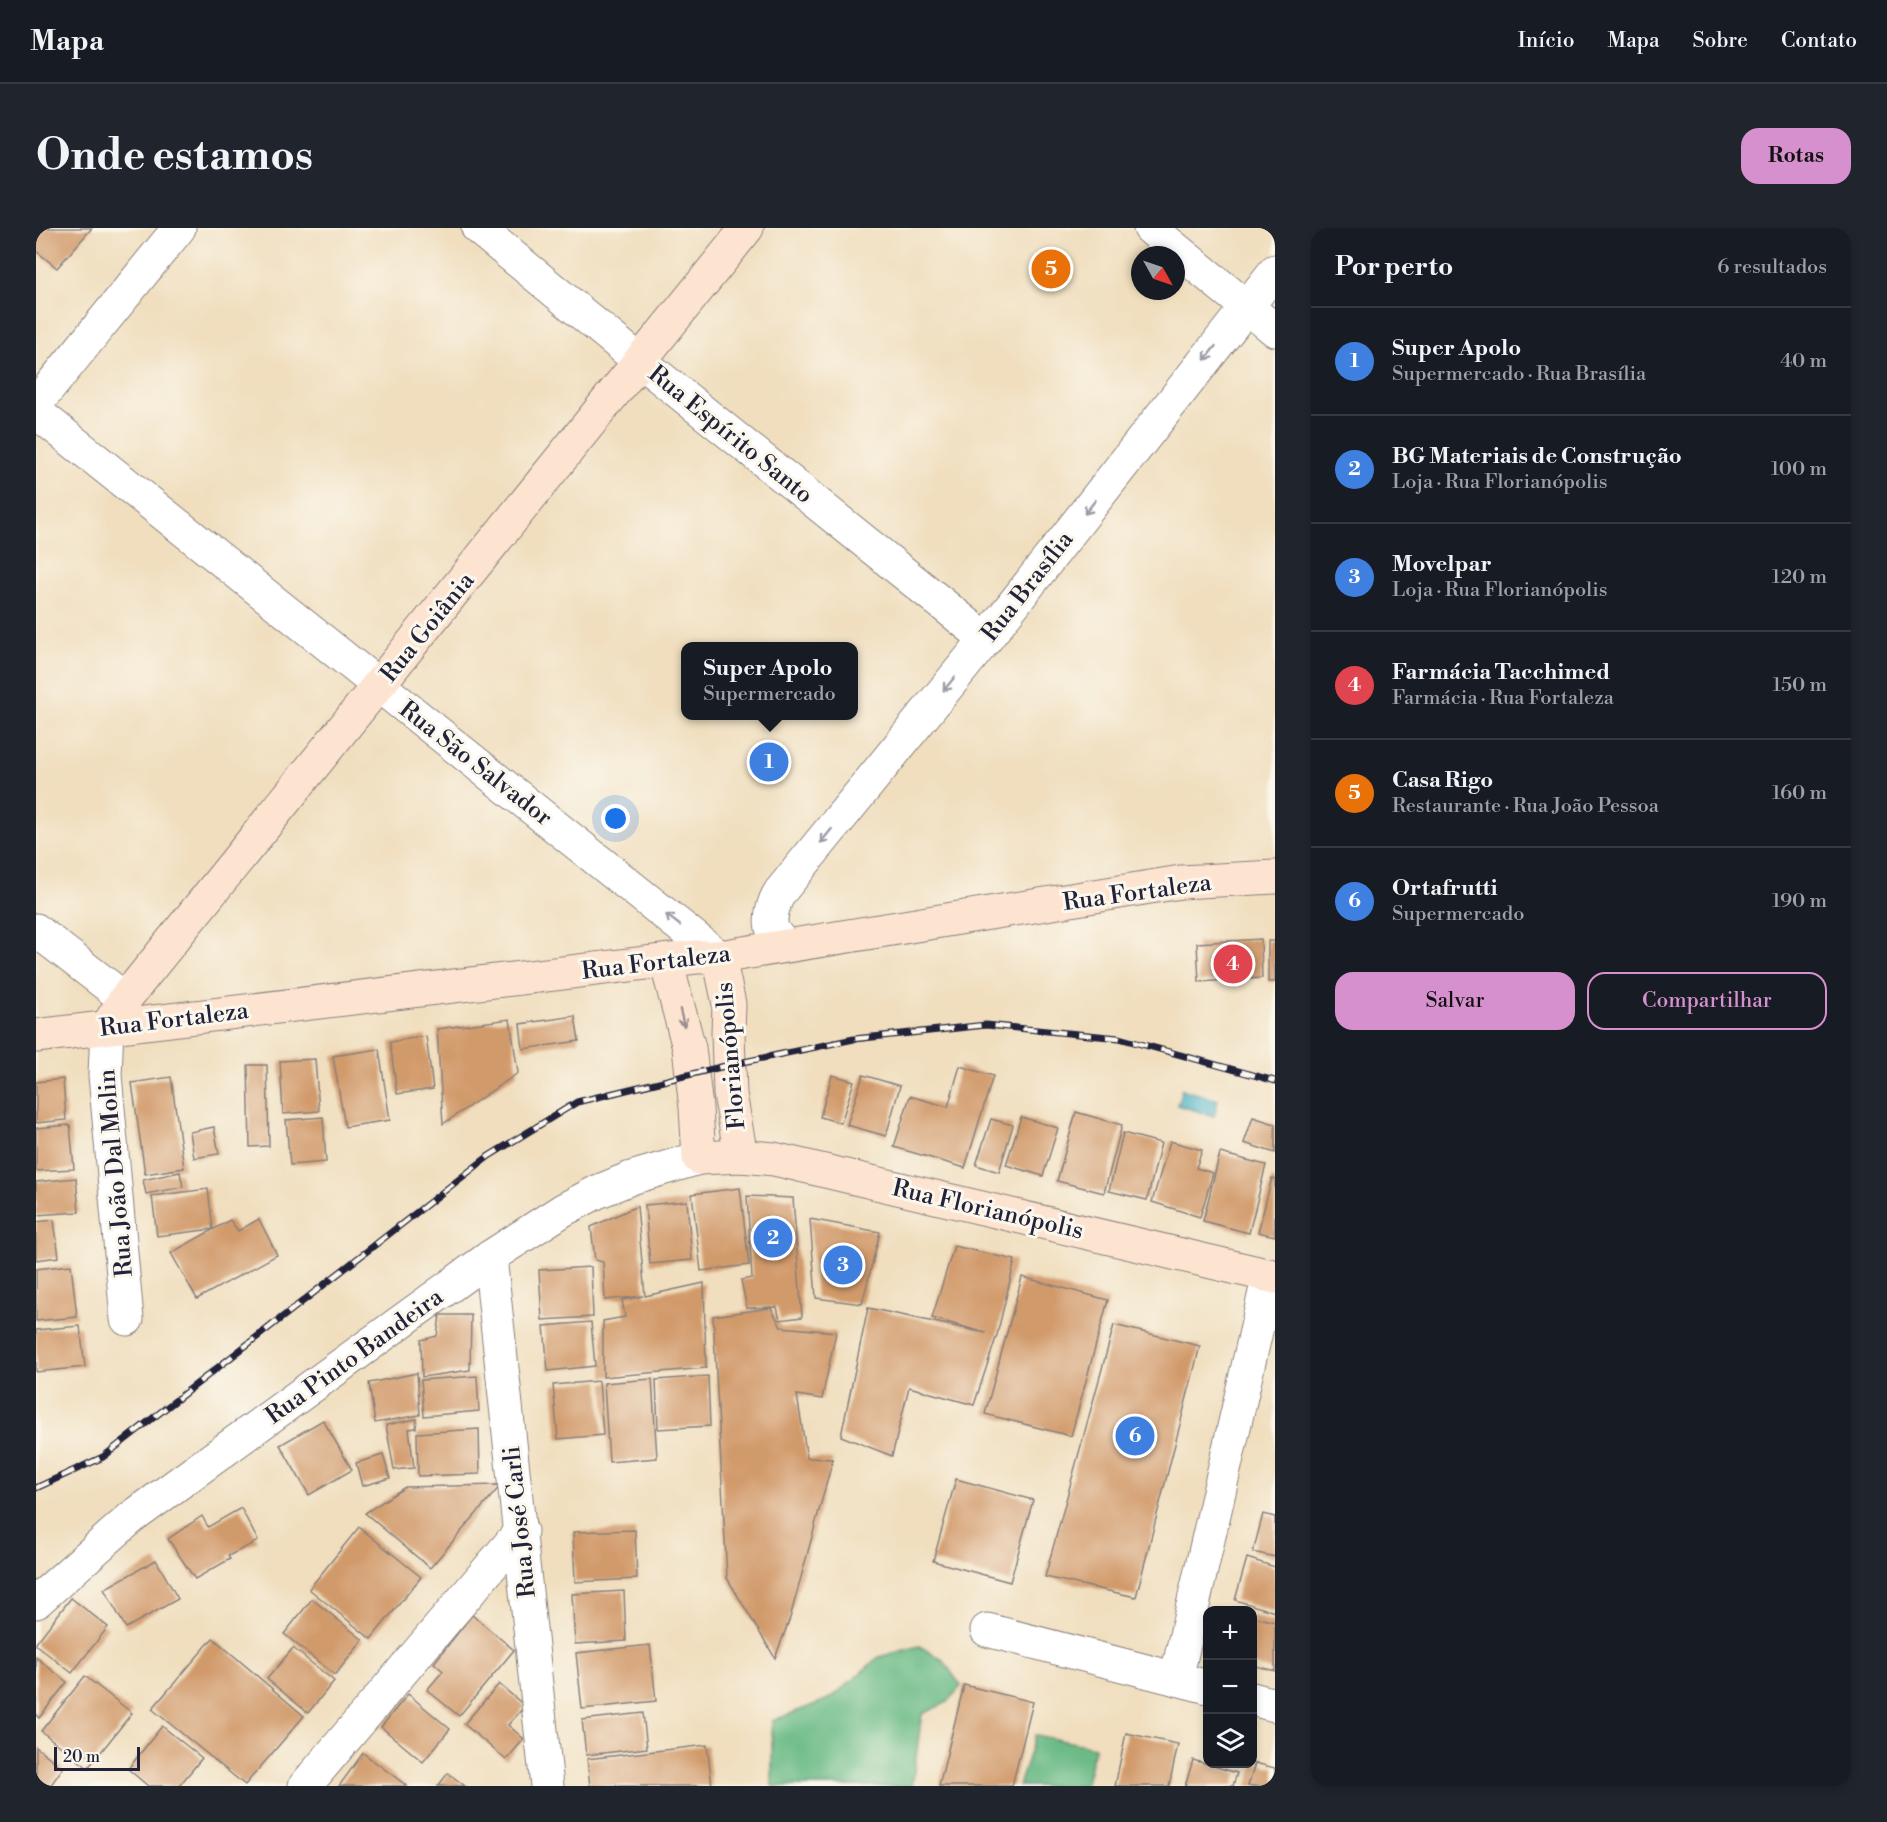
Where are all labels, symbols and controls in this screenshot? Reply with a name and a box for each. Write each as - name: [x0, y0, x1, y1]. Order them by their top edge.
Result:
- text: Mapa: [30, 24, 104, 59]
- text: Início: [1518, 28, 1575, 54]
- text: Mapa: [1608, 28, 1660, 54]
- text: Sobre: [1693, 28, 1748, 54]
- text: Contato: [1781, 28, 1857, 54]
- button: Rotas: [1741, 128, 1851, 184]
- text: Onde estamos: [36, 130, 313, 183]
- pin: 5: [1032, 246, 1070, 291]
- north arrow: [1131, 246, 1185, 300]
- text: Por perto: [1335, 251, 1453, 283]
- text: 6 resultados: [1717, 255, 1827, 280]
- text: Super Apolo: [1392, 335, 1521, 362]
- one-way arrow: [1204, 345, 1217, 361]
- text: 1: [1350, 349, 1359, 374]
- text: 40 m: [1780, 349, 1827, 374]
- street label: Rua Espírito Santo: [642, 359, 819, 510]
- text: Supermercado · Rua Brasília: [1392, 362, 1646, 387]
- text: BG Materiais de Construção: [1392, 443, 1682, 470]
- text: 2: [1348, 457, 1361, 482]
- text: 100 m: [1771, 457, 1827, 482]
- text: Loja · Rua Florianópolis: [1392, 470, 1608, 495]
- one-way arrow: [1083, 498, 1096, 514]
- street label: Rua Brasília: [975, 525, 1081, 648]
- text: Movelpar: [1392, 551, 1492, 578]
- text: 3: [1348, 565, 1361, 590]
- text: 120 m: [1772, 565, 1827, 590]
- street label: Rua Goiânia: [374, 566, 482, 689]
- text: Loja · Rua Florianópolis: [1392, 578, 1608, 603]
- popup: [681, 642, 858, 720]
- text: Super Apolo: [703, 655, 833, 682]
- text: Farmácia Tacchimed: [1392, 659, 1610, 686]
- text: 4: [1348, 673, 1361, 698]
- text: 150 m: [1772, 673, 1827, 698]
- one-way arrow: [942, 676, 955, 692]
- text: Supermercado: [703, 682, 836, 707]
- text: Farmácia · Rua Fortaleza: [1392, 686, 1614, 711]
- street label: Rua São Salvador: [393, 695, 558, 833]
- pin: 1: [750, 740, 788, 784]
- text: Casa Rigo: [1392, 767, 1493, 794]
- text: 5: [1348, 781, 1361, 806]
- text: 160 m: [1772, 781, 1827, 806]
- text: Restaurante · Rua João Pessoa: [1392, 794, 1659, 819]
- your location: [601, 804, 630, 833]
- one-way arrow: [819, 827, 832, 843]
- street label: Rua Fortaleza: [1061, 868, 1214, 918]
- text: Ortafrutti: [1392, 875, 1497, 902]
- text: 6: [1348, 889, 1361, 914]
- text: 190 m: [1772, 889, 1827, 914]
- text: Supermercado: [1392, 902, 1524, 927]
- one-way arrow: [665, 914, 681, 927]
- street label: Rua Fortaleza: [580, 939, 733, 987]
- pin: 4: [1214, 942, 1252, 986]
- button: Salvar: [1335, 972, 1575, 1030]
- button: Compartilhar: [1587, 972, 1827, 1030]
- street label: Florianópolis: [710, 981, 752, 1131]
- street label: Rua Fortaleza: [98, 996, 251, 1044]
- one-way arrow: [677, 1008, 689, 1027]
- street label: Rua João Dal Molin: [92, 1068, 140, 1278]
- street label: Rua Florianópolis: [889, 1173, 1086, 1247]
- pin: 2: [754, 1216, 792, 1260]
- pin: 3: [824, 1242, 862, 1288]
- street label: Rua Pinto Bandeira: [260, 1282, 450, 1431]
- pin: 6: [1116, 1414, 1154, 1458]
- street label: Rua José Carli: [497, 1445, 543, 1599]
- map controls: [1203, 1606, 1257, 1768]
- button: +: [1203, 1606, 1257, 1660]
- button: −: [1203, 1660, 1257, 1714]
- button: layers: [1203, 1714, 1257, 1768]
- scale bar: [54, 1744, 140, 1772]
- text: 20 m: [63, 1747, 100, 1767]

